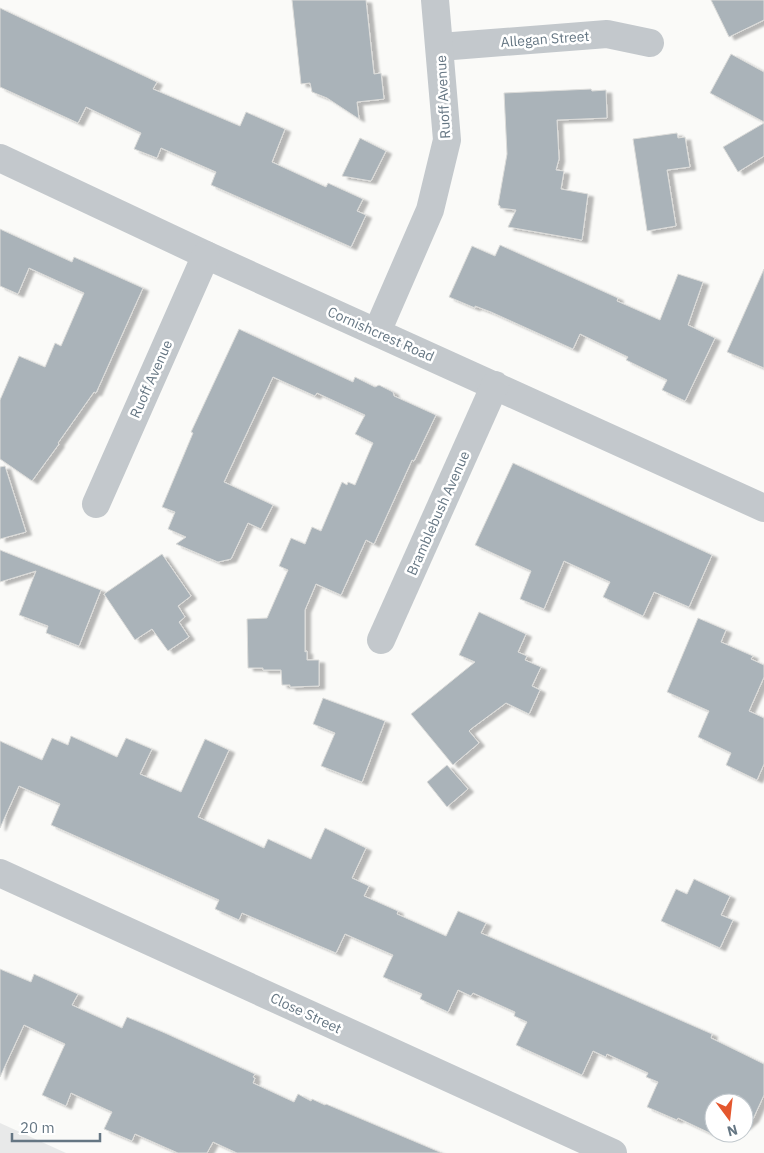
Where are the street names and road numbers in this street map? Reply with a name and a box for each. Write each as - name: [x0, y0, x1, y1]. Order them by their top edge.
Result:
- street label: Allegan Street: [500, 27, 590, 51]
- street label: Ruoff Avenue: [432, 54, 454, 139]
- street label: Cornishcrest Road: [325, 302, 437, 366]
- street label: Ruoff Avenue: [126, 337, 176, 421]
- street label: Bramblebush Avenue: [402, 448, 474, 578]
- street label: Close Street: [268, 989, 345, 1037]

